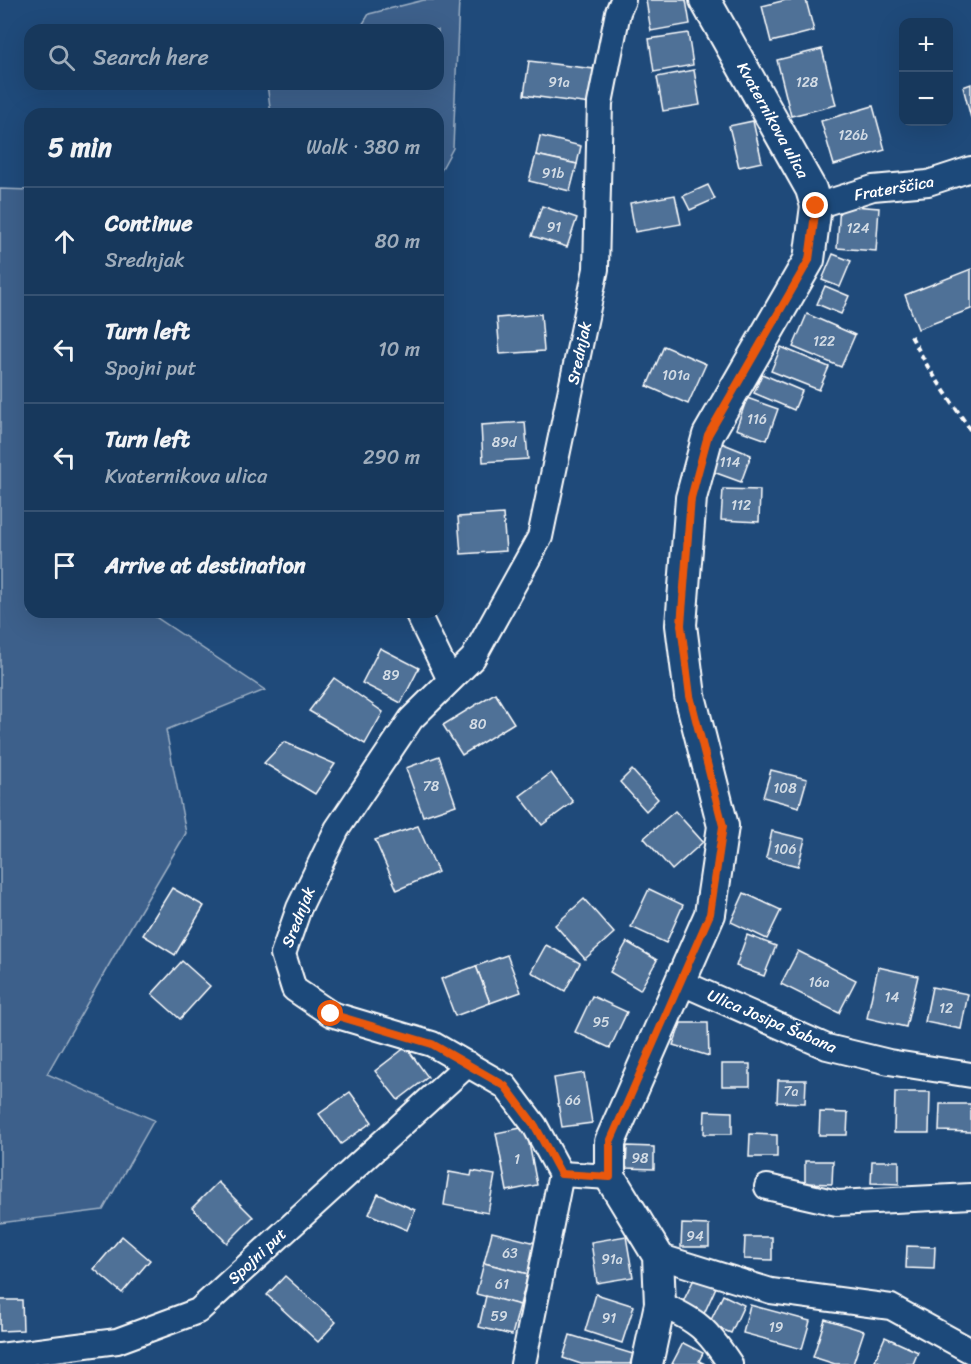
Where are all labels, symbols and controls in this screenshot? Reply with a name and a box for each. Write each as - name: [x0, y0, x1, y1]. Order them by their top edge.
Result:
- map controls: [899, 18, 953, 126]
- button: +: [899, 18, 953, 72]
- search box: [24, 24, 444, 90]
- text: Search here: [93, 38, 209, 77]
- icon: search: [45, 41, 78, 74]
- street label: Kvaternikova ulica: [729, 56, 818, 185]
- house number: 91a: [548, 70, 570, 95]
- house number: 128: [796, 70, 819, 95]
- button: −: [899, 72, 953, 126]
- house number: 126b: [838, 123, 868, 148]
- text: 5 min: [48, 124, 112, 170]
- text: Walk · 380 m: [306, 130, 420, 165]
- house number: 91b: [542, 161, 564, 186]
- street label: Fraterščica: [852, 167, 936, 209]
- route end: [802, 192, 828, 218]
- text: Continue: [105, 204, 193, 243]
- house number: 91: [547, 215, 561, 240]
- house number: 124: [847, 216, 870, 241]
- text: 80 m: [375, 224, 420, 259]
- icon: ahead: [48, 225, 81, 258]
- text: Srednjak: [105, 243, 185, 278]
- text: Turn left: [105, 312, 190, 351]
- street label: Srednjak: [558, 318, 600, 387]
- house number: 122: [813, 329, 835, 354]
- text: 10 m: [378, 332, 420, 367]
- icon: left: [48, 333, 81, 366]
- text: Spojni put: [105, 351, 196, 386]
- house number: 101a: [662, 363, 690, 388]
- house number: 116: [747, 407, 767, 432]
- text: Turn left: [105, 420, 190, 459]
- house number: 89d: [492, 430, 518, 455]
- text: 290 m: [363, 440, 420, 475]
- icon: left: [48, 441, 81, 474]
- house number: 114: [720, 450, 741, 475]
- text: Kvaternikova ulica: [105, 459, 267, 494]
- house number: 112: [731, 493, 751, 518]
- text: Arrive at destination: [105, 546, 306, 585]
- icon: arrive: [48, 549, 81, 582]
- house number: 89: [382, 663, 400, 688]
- house number: 80: [469, 712, 487, 737]
- house number: 78: [423, 774, 440, 799]
- house number: 108: [773, 776, 797, 801]
- house number: 106: [774, 837, 796, 862]
- street label: Srednjak: [273, 882, 324, 952]
- house number: 16a: [809, 970, 830, 995]
- street label: Ulica Josipa Šabana: [703, 981, 842, 1062]
- house number: 14: [885, 985, 900, 1010]
- house number: 12: [939, 996, 953, 1021]
- route start: [317, 1000, 343, 1026]
- house number: 95: [592, 1010, 610, 1035]
- house number: 7a: [783, 1079, 799, 1104]
- house number: 66: [565, 1088, 581, 1113]
- house number: 98: [631, 1146, 649, 1171]
- house number: 1: [514, 1147, 520, 1172]
- street label: Spojni put: [220, 1220, 294, 1292]
- house number: 94: [686, 1224, 704, 1249]
- house number: 63: [502, 1241, 518, 1266]
- house number: 91a: [601, 1247, 623, 1272]
- house number: 61: [495, 1272, 509, 1297]
- house number: 59: [490, 1304, 508, 1329]
- house number: 91: [602, 1306, 616, 1331]
- house number: 19: [769, 1315, 784, 1340]

